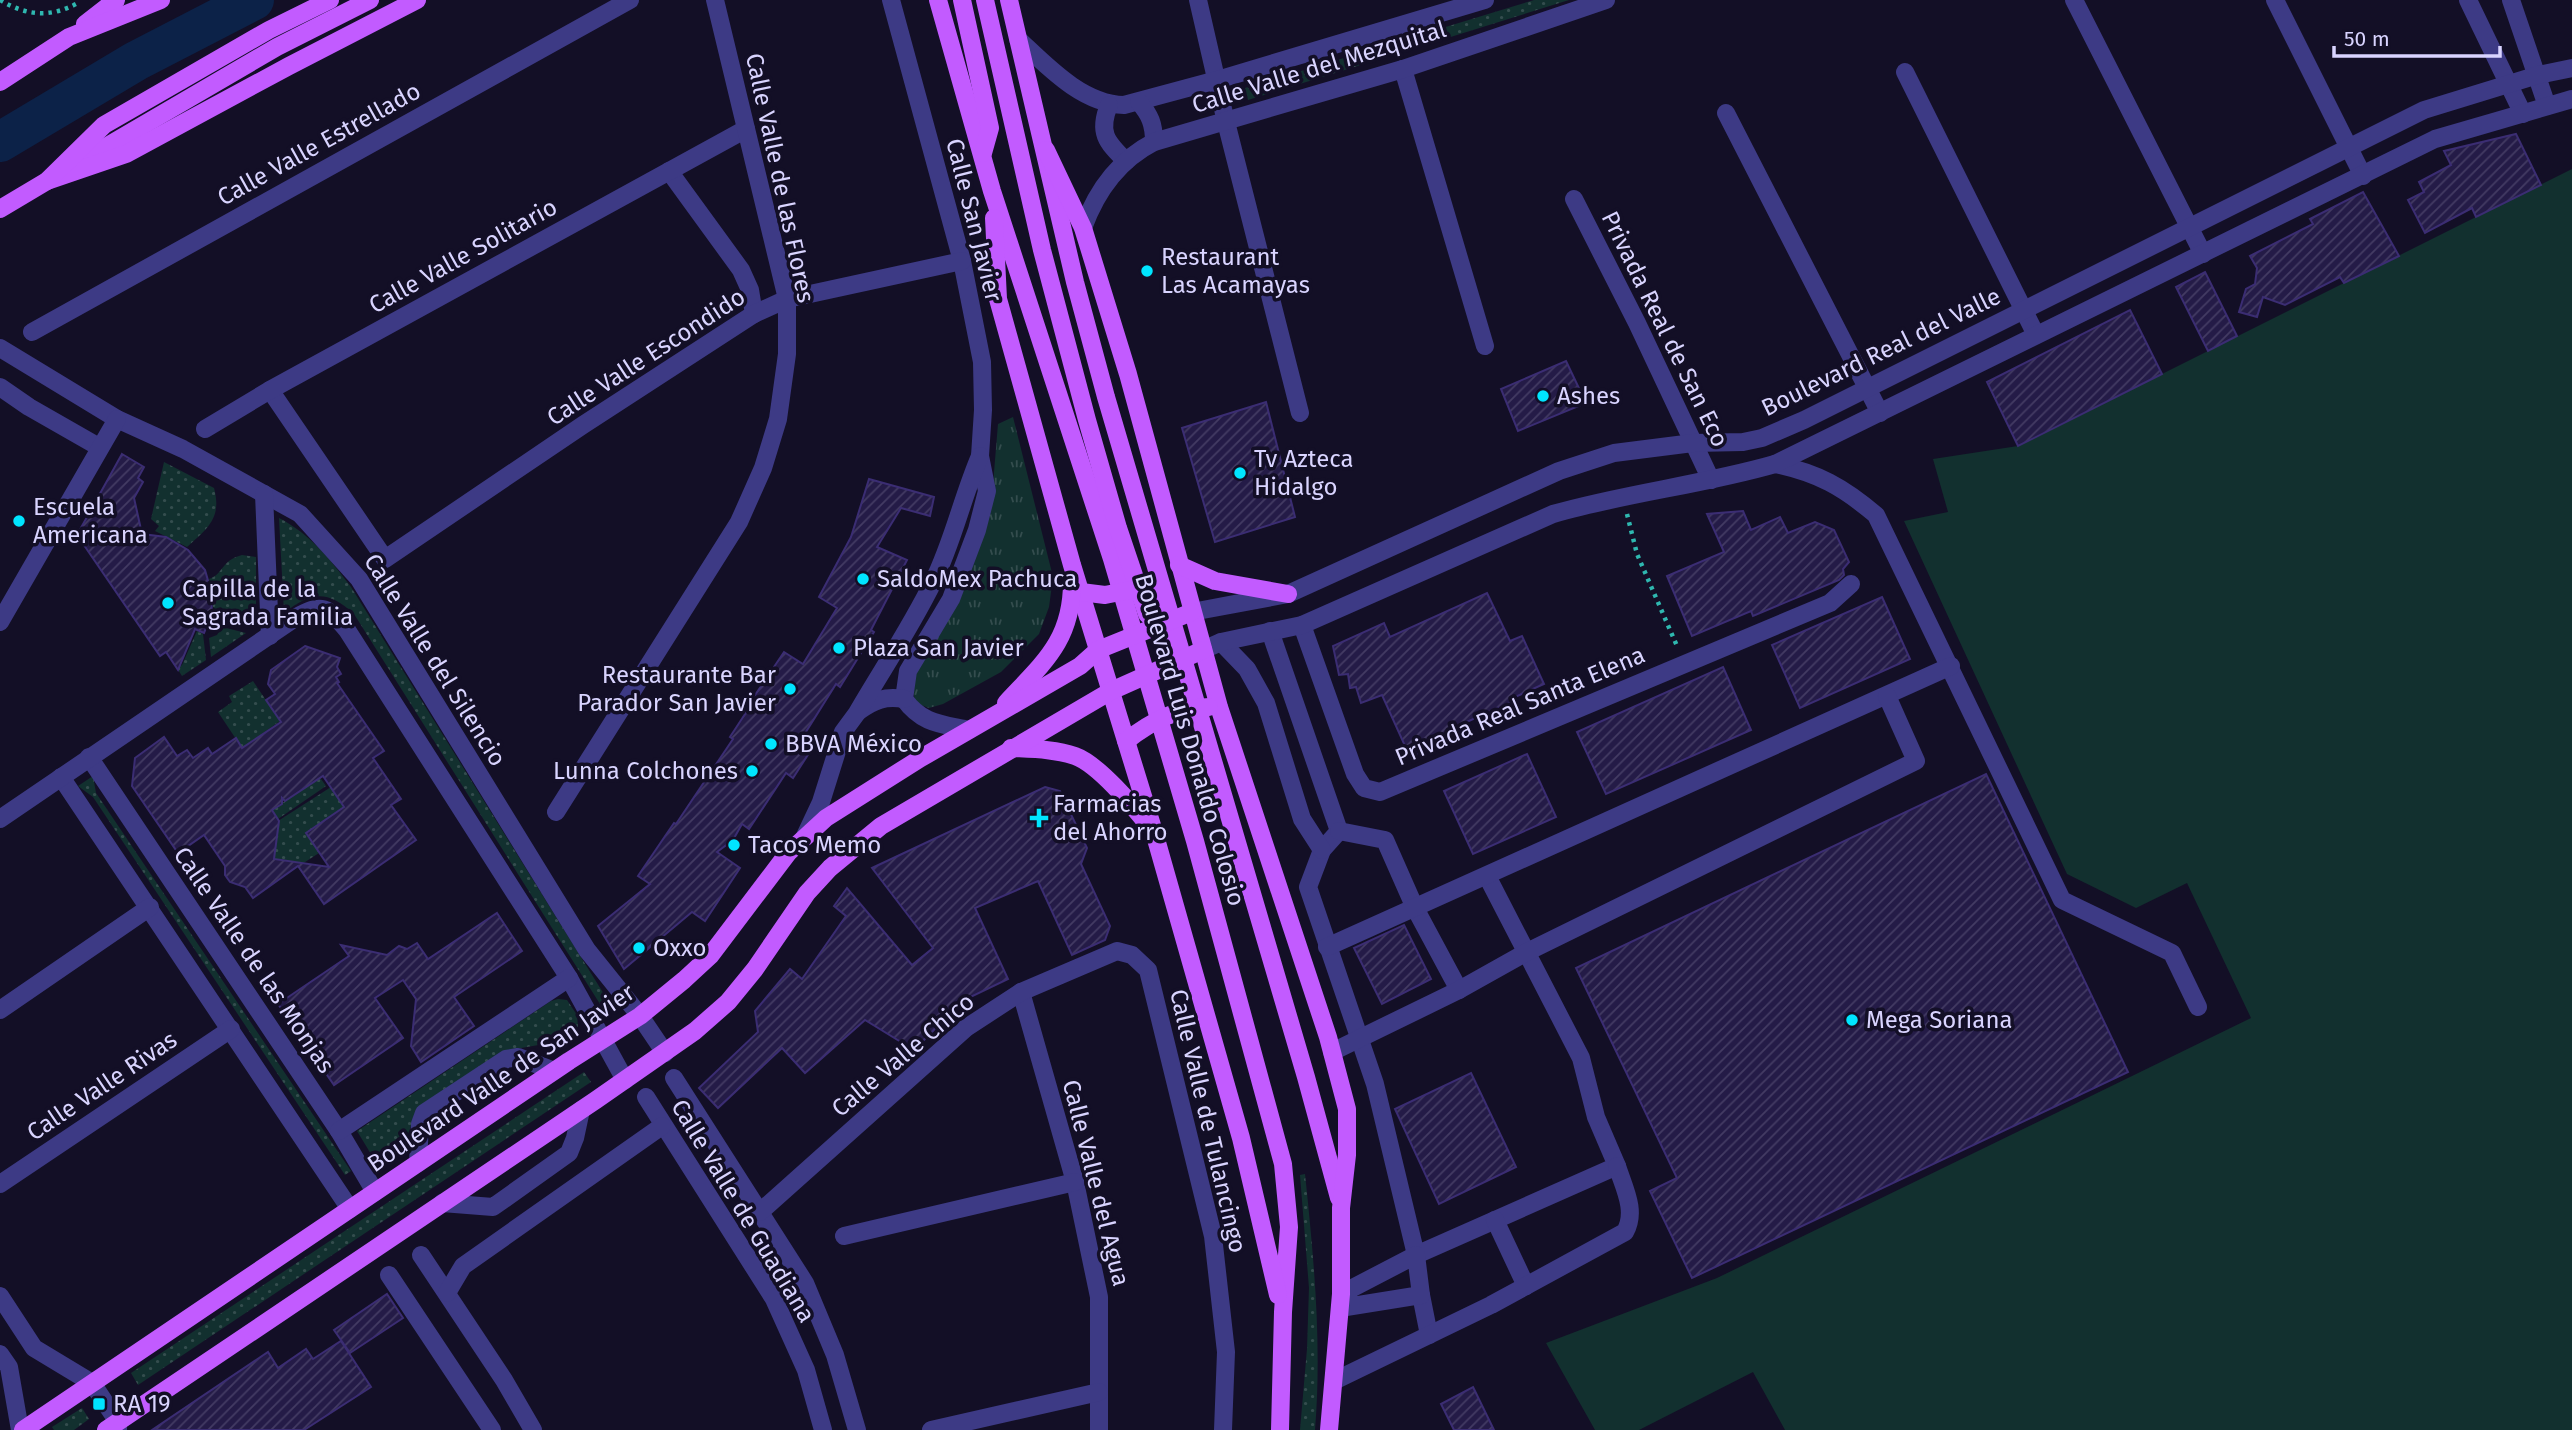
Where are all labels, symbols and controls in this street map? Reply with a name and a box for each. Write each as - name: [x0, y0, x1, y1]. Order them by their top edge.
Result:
- scale bar: [2334, 14, 2500, 58]
- street label: Calle Valle del Mezquital: [1189, 15, 1449, 119]
- text: 50 m: [2344, 26, 2390, 52]
- street label: Calle Valle de las Flores: [740, 51, 820, 305]
- street label: Calle Valle Estrellado: [213, 77, 425, 211]
- street label: Calle San Javier: [940, 136, 1008, 305]
- street label: Calle Valle Solitario: [364, 193, 562, 319]
- street label: Privada Real de San Eco: [1596, 207, 1734, 451]
- place label: Restaurant Las Acamayas: [1161, 243, 1310, 299]
- marker: Restaurant Las Acamayas: [1139, 263, 1155, 279]
- street label: Calle Valle Escondido: [542, 282, 750, 432]
- street label: Boulevard Real del Valle: [1757, 282, 2005, 422]
- place label: Ashes: [1557, 382, 1620, 410]
- marker: Ashes: [1535, 388, 1551, 404]
- place label: Tv Azteca Hidalgo: [1254, 445, 1354, 501]
- marker: Tv Azteca Hidalgo: [1232, 465, 1248, 481]
- place label: Escuela Americana: [33, 493, 148, 549]
- marker: Escuela Americana: [11, 513, 27, 529]
- street label: Calle Valle del Silencio: [358, 549, 512, 771]
- place label: SaldoMex Pachuca: [877, 565, 1077, 593]
- marker: SaldoMex Pachuca: [855, 571, 871, 587]
- street label: Boulevard Luis Donaldo Colosio: [1129, 571, 1251, 909]
- place label: Capilla de la Sagrada Familia: [182, 575, 353, 631]
- marker: Capilla de la Sagrada Familia: [160, 595, 176, 611]
- place label: Plaza San Javier: [853, 634, 1024, 662]
- marker: Plaza San Javier: [831, 640, 847, 656]
- street label: Privada Real Santa Elena: [1391, 641, 1649, 771]
- place label: Restaurante Bar Parador San Javier: [577, 661, 777, 717]
- marker: Restaurante Bar Parador San Javier: [782, 681, 798, 697]
- place label: BBVA México: [785, 730, 922, 758]
- marker: BBVA México: [763, 736, 779, 752]
- place label: Lunna Colchones: [553, 757, 738, 785]
- marker: Lunna Colchones: [744, 763, 760, 779]
- place label: Farmacias del Ahorro: [1053, 790, 1167, 846]
- marker: Farmacias del Ahorro: [1031, 810, 1047, 826]
- place label: Tacos Memo: [748, 831, 881, 859]
- marker: Tacos Memo: [726, 837, 742, 853]
- street label: Calle Valle de las Monjas: [168, 842, 340, 1078]
- place label: Oxxo: [653, 934, 706, 962]
- marker: Oxxo: [631, 940, 647, 956]
- street label: Boulevard Valle de San Javier: [362, 978, 640, 1178]
- street label: Calle Valle de Tulancingo: [1164, 986, 1252, 1256]
- street label: Calle Valle Chico: [826, 987, 980, 1123]
- place label: Mega Soriana: [1866, 1006, 2013, 1034]
- marker: Mega Soriana: [1844, 1012, 1860, 1028]
- street label: Calle Valle Rivas: [22, 1026, 182, 1146]
- street label: Calle Valle del Agua: [1057, 1077, 1135, 1289]
- street label: Calle Valle de Guadiana: [665, 1094, 821, 1328]
- place label: RA 19: [113, 1390, 171, 1418]
- marker: RA 19: [91, 1396, 107, 1412]

